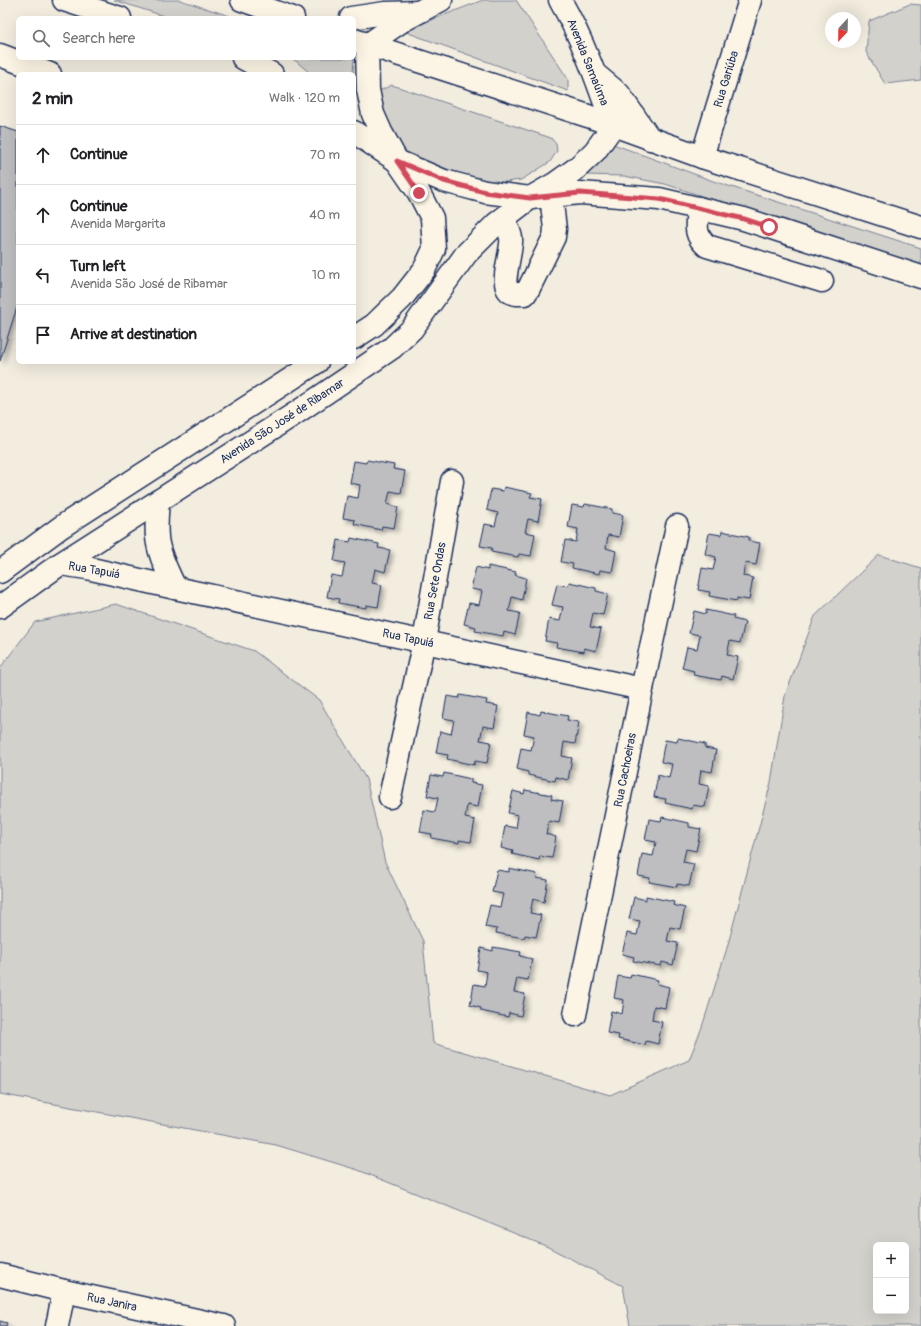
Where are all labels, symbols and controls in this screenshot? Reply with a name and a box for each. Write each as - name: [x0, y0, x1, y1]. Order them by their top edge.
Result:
- north arrow: [825, 12, 861, 48]
- search box: [16, 16, 356, 60]
- street label: Avenida Samaúma: [563, 17, 612, 108]
- icon: search: [30, 27, 52, 49]
- text: Search here: [62, 29, 135, 48]
- street label: Rua Gariúba: [711, 48, 742, 109]
- text: 2 min: [32, 88, 73, 109]
- text: Walk · 120 m: [269, 90, 340, 106]
- icon: ahead: [32, 144, 54, 166]
- text: Continue: [70, 145, 128, 164]
- text: 70 m: [310, 147, 340, 163]
- route end: [410, 184, 428, 202]
- text: Continue: [70, 197, 128, 216]
- icon: ahead: [32, 204, 54, 226]
- text: 40 m: [309, 207, 340, 223]
- text: Avenida Margarita: [70, 216, 165, 232]
- route start: [760, 218, 778, 236]
- text: Turn left: [70, 257, 126, 276]
- icon: left: [32, 264, 54, 286]
- text: 10 m: [312, 267, 340, 283]
- text: Avenida São José de Ribamar: [70, 276, 228, 292]
- icon: arrive: [32, 324, 54, 346]
- text: Arrive at destination: [70, 325, 197, 344]
- street label: Avenida São José de Ribamar: [217, 375, 348, 467]
- street label: Rua Sete Ondas: [421, 540, 450, 621]
- street label: Rua Tapuiá: [67, 559, 121, 582]
- street label: Rua Tapuiá: [381, 626, 435, 651]
- street label: Rua Cachoeiras: [611, 731, 640, 809]
- map controls: [873, 1242, 909, 1314]
- button: +: [873, 1242, 909, 1278]
- button: −: [873, 1278, 909, 1314]
- street label: Rua Janira: [85, 1290, 139, 1315]

